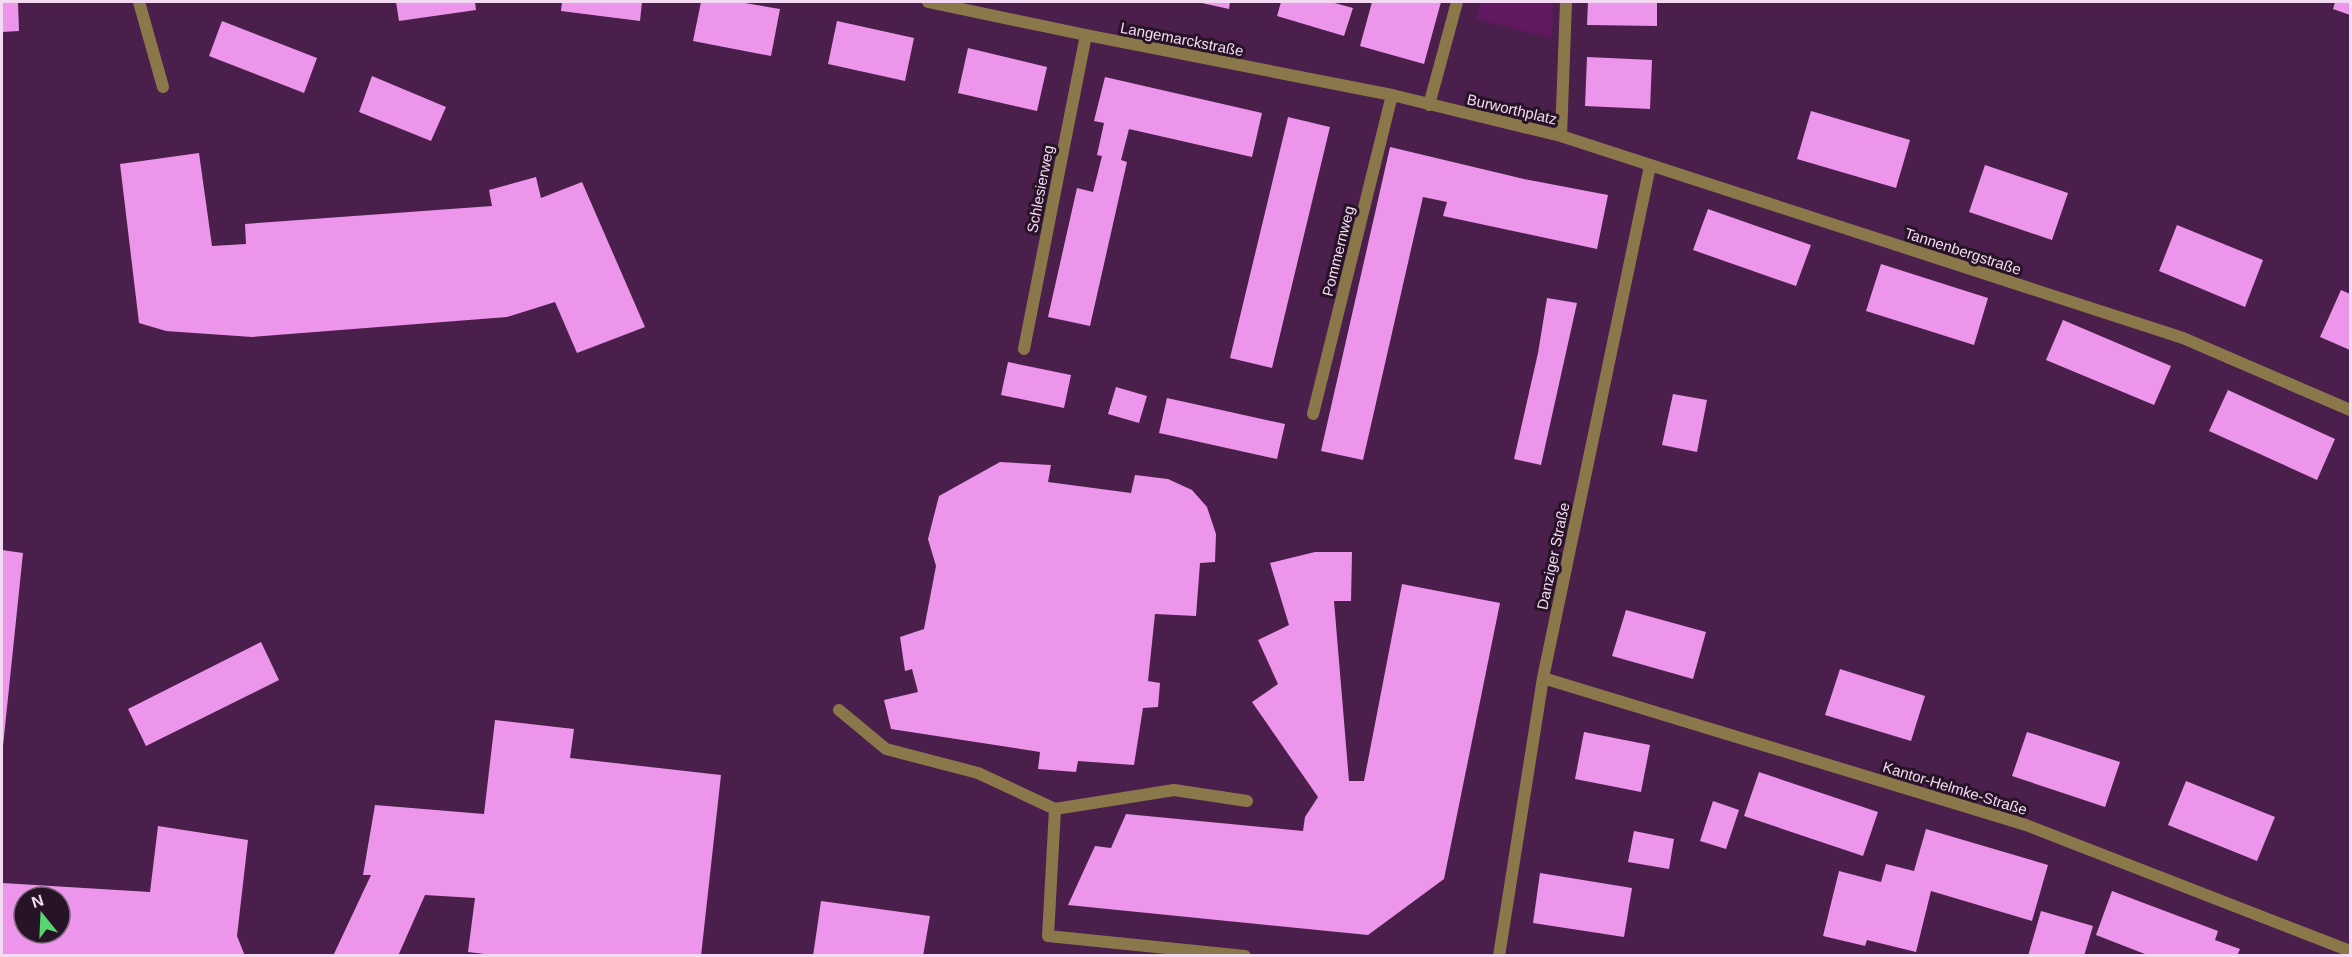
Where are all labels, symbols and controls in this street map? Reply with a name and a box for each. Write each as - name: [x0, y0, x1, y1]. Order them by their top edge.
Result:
- street label: Langemarckstraße: [1119, 19, 1245, 59]
- street label: Burworthplatz: [1465, 90, 1559, 128]
- street label: Schlesierweg: [1023, 144, 1057, 234]
- street label: Pommernweg: [1319, 204, 1357, 298]
- street label: Tannenbergstraße: [1902, 224, 2024, 278]
- street label: Danziger Straße: [1533, 501, 1573, 611]
- street label: Kantor-Helmke-Straße: [1881, 758, 2029, 818]
- north arrow: [12, 885, 72, 945]
- text: N: [29, 891, 46, 911]

